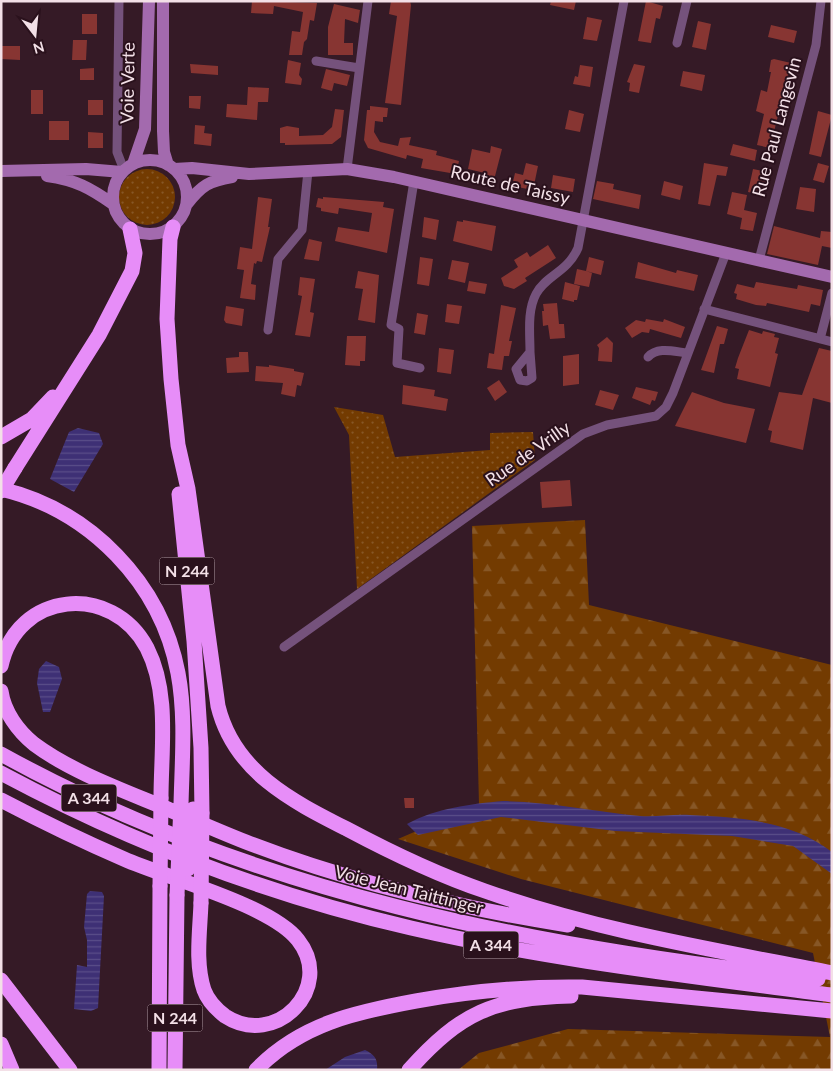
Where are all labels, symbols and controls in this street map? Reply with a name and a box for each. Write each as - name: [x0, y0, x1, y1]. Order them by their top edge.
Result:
- north arrow: [10, 10, 60, 60]
- text: N: [31, 38, 46, 58]
- street label: Voie Verte: [115, 42, 139, 124]
- street label: Rue Paul Langevin: [747, 54, 805, 199]
- street label: Route de Taissy: [448, 160, 573, 209]
- street label: Rue de Vrilly: [481, 416, 575, 490]
- road number: N 244: [160, 558, 214, 584]
- road number: A 344: [62, 784, 116, 811]
- street label: Voie Jean Taittinger: [332, 860, 486, 918]
- road number: A 344: [464, 932, 518, 958]
- road number: N 244: [148, 1004, 202, 1032]

